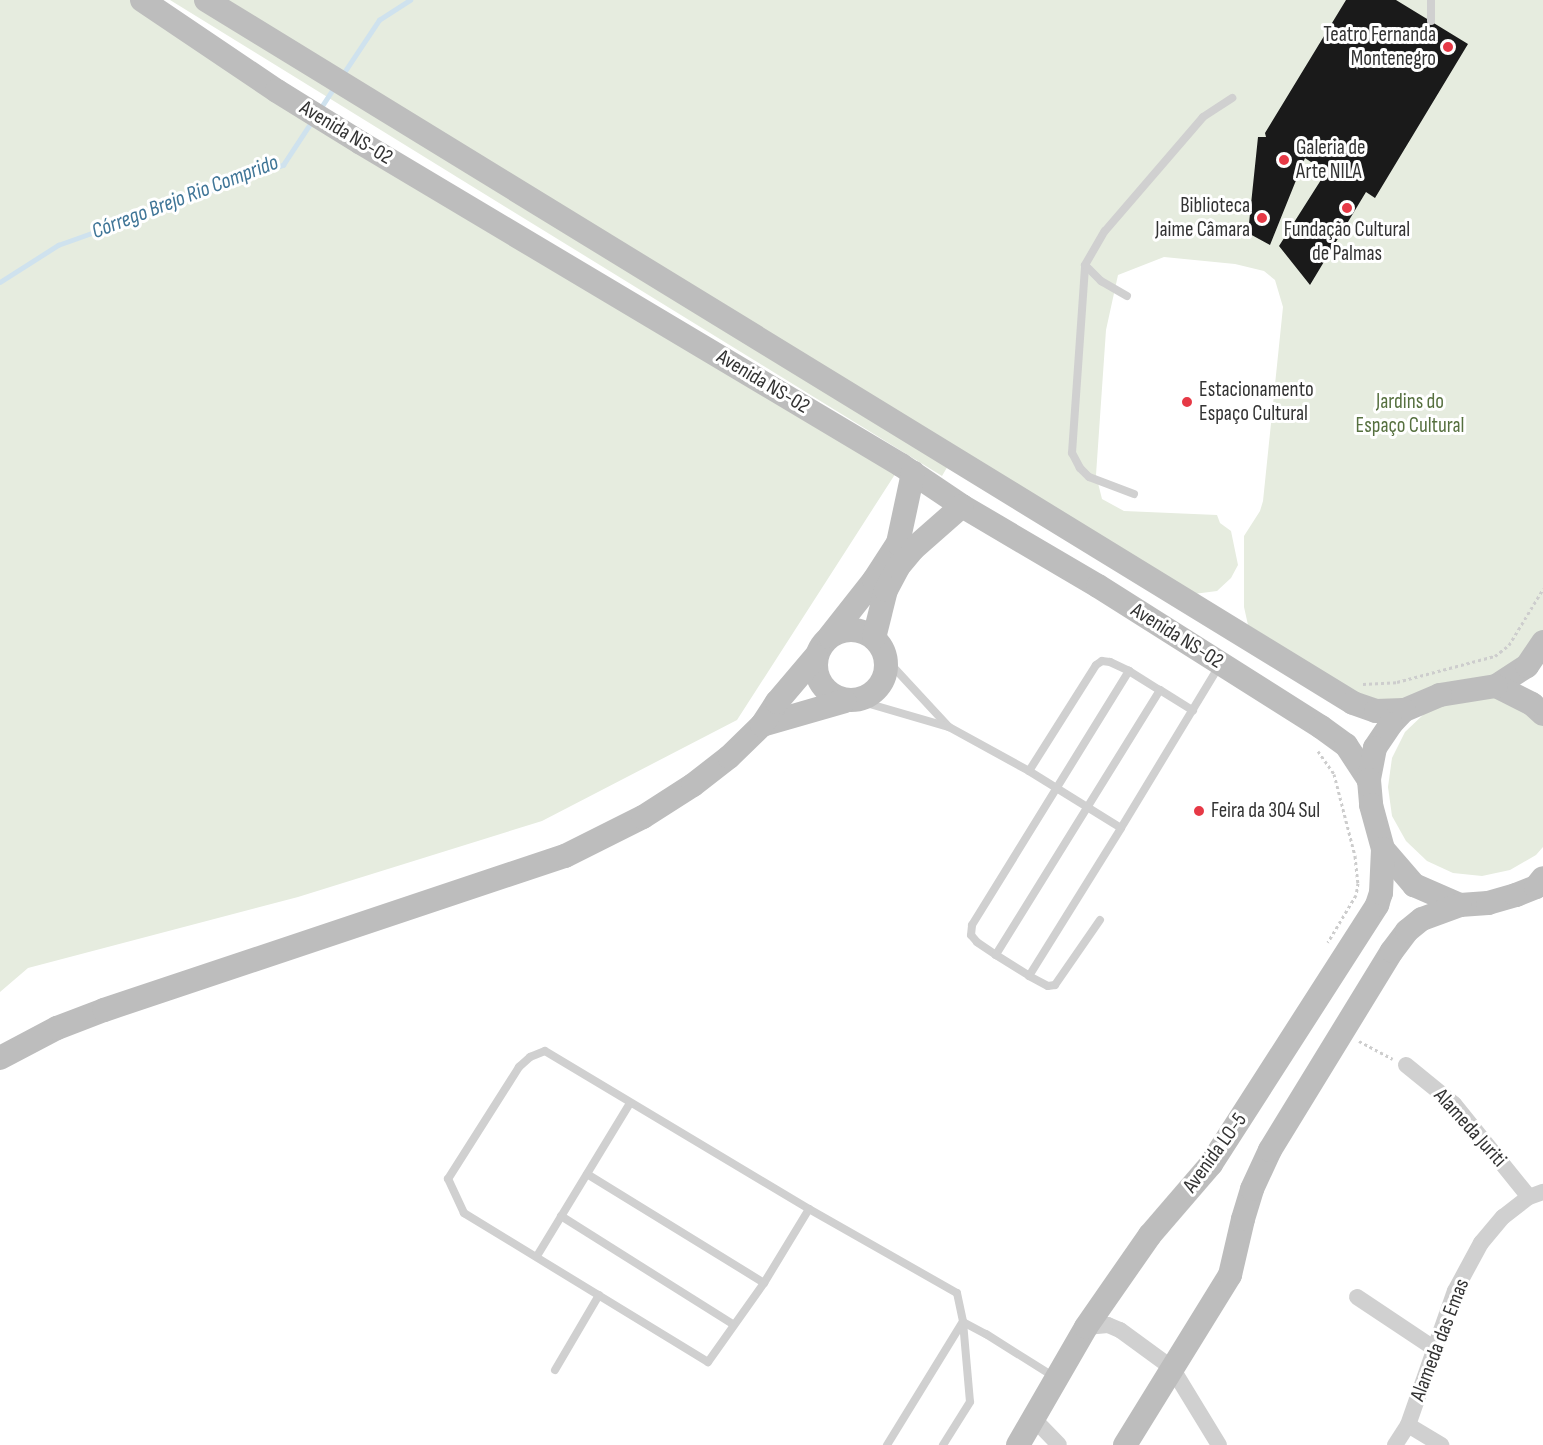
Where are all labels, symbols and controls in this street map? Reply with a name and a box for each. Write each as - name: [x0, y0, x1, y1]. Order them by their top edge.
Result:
- place label: Teatro Fernanda Montenegro: [1323, 22, 1436, 72]
- marker: Teatro Fernanda Montenegro: [1441, 40, 1455, 54]
- street label: Avenida NS-02: [295, 95, 397, 171]
- place label: Galeria de Arte NILA: [1296, 135, 1365, 185]
- water label: Córrego Brejo Rio Comprido: [88, 149, 282, 245]
- marker: Galeria de Arte NILA: [1277, 153, 1291, 167]
- place label: Biblioteca Jaime Câmara: [1155, 193, 1250, 243]
- marker: Fundação Cultural de Palmas: [1340, 201, 1354, 215]
- marker: Biblioteca Jaime Câmara: [1255, 211, 1269, 225]
- place label: Fundação Cultural de Palmas: [1284, 217, 1410, 267]
- street label: Avenida NS-02: [712, 344, 814, 420]
- place label: Estacionamento Espaço Cultural: [1199, 377, 1314, 427]
- park label: Jardins do Espaço Cultural: [1356, 389, 1464, 439]
- marker: Estacionamento Espaço Cultural: [1180, 395, 1194, 409]
- street label: Avenida NS-02: [1126, 598, 1228, 674]
- place label: Feira da 304 Sul: [1211, 798, 1320, 824]
- marker: Feira da 304 Sul: [1192, 804, 1206, 818]
- street label: Alameda Juriti: [1428, 1084, 1512, 1172]
- street label: Avenida LO-5: [1178, 1108, 1252, 1198]
- street label: Alameda das Emas: [1405, 1275, 1475, 1405]

